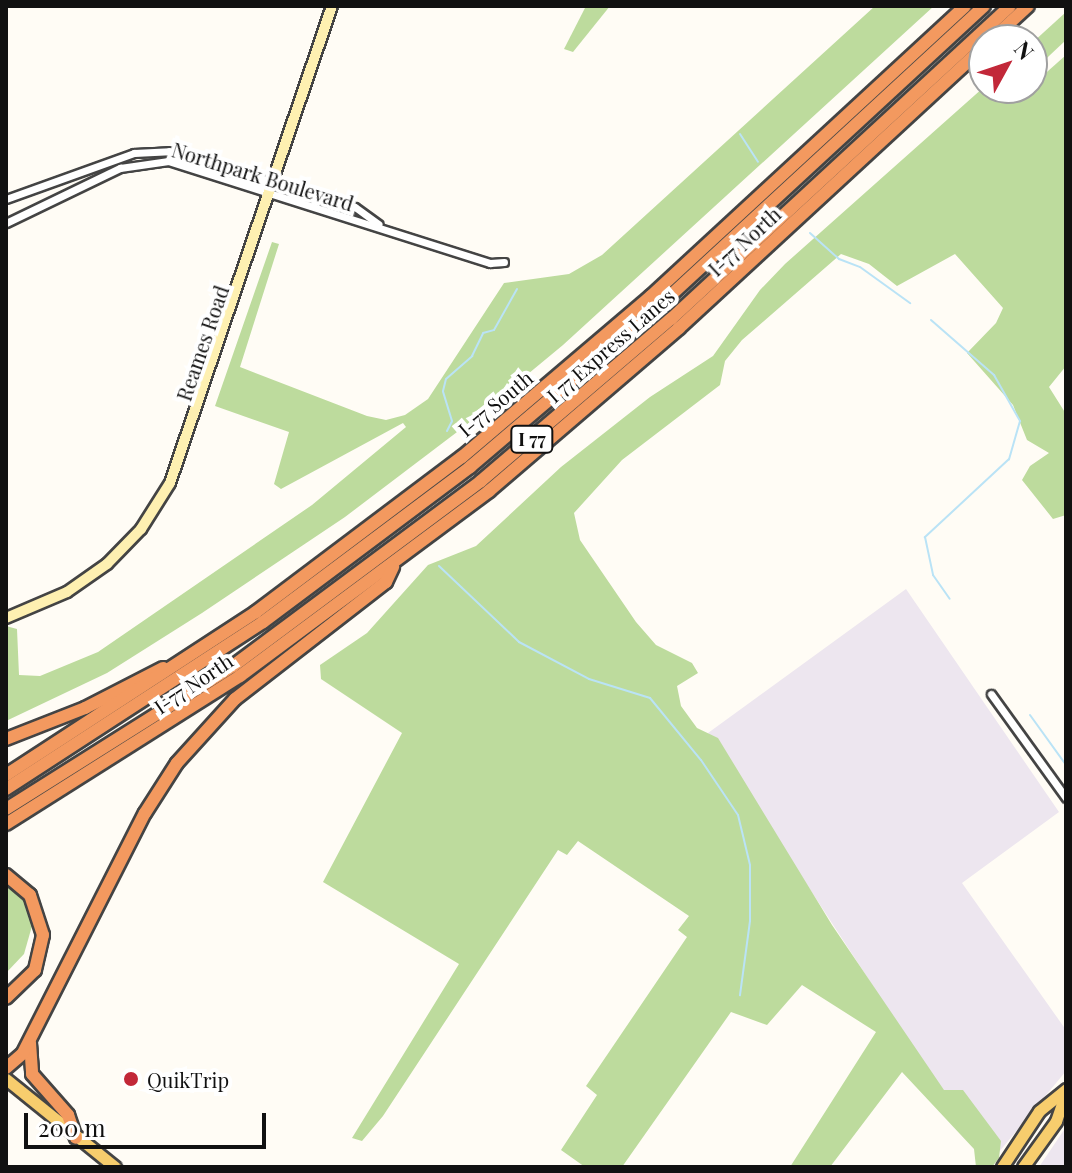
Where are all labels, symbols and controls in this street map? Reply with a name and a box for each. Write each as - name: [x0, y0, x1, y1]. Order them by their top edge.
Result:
- north arrow: [968, 24, 1048, 104]
- text: N: [1008, 34, 1041, 66]
- street label: Northpark Boulevard: [169, 137, 357, 215]
- street label: I-77 North: [703, 201, 785, 281]
- street label: Reames Road: [171, 282, 233, 404]
- street label: I 77 Express Lanes: [541, 283, 679, 407]
- street label: I-77 South: [453, 365, 537, 441]
- road number: I 77: [510, 425, 554, 453]
- street label: I-77 North: [149, 648, 237, 718]
- place label: QuikTrip: [147, 1067, 229, 1091]
- marker: QuikTrip: [122, 1070, 140, 1088]
- scale bar: [28, 1097, 270, 1147]
- text: 200 m: [38, 1111, 106, 1143]

